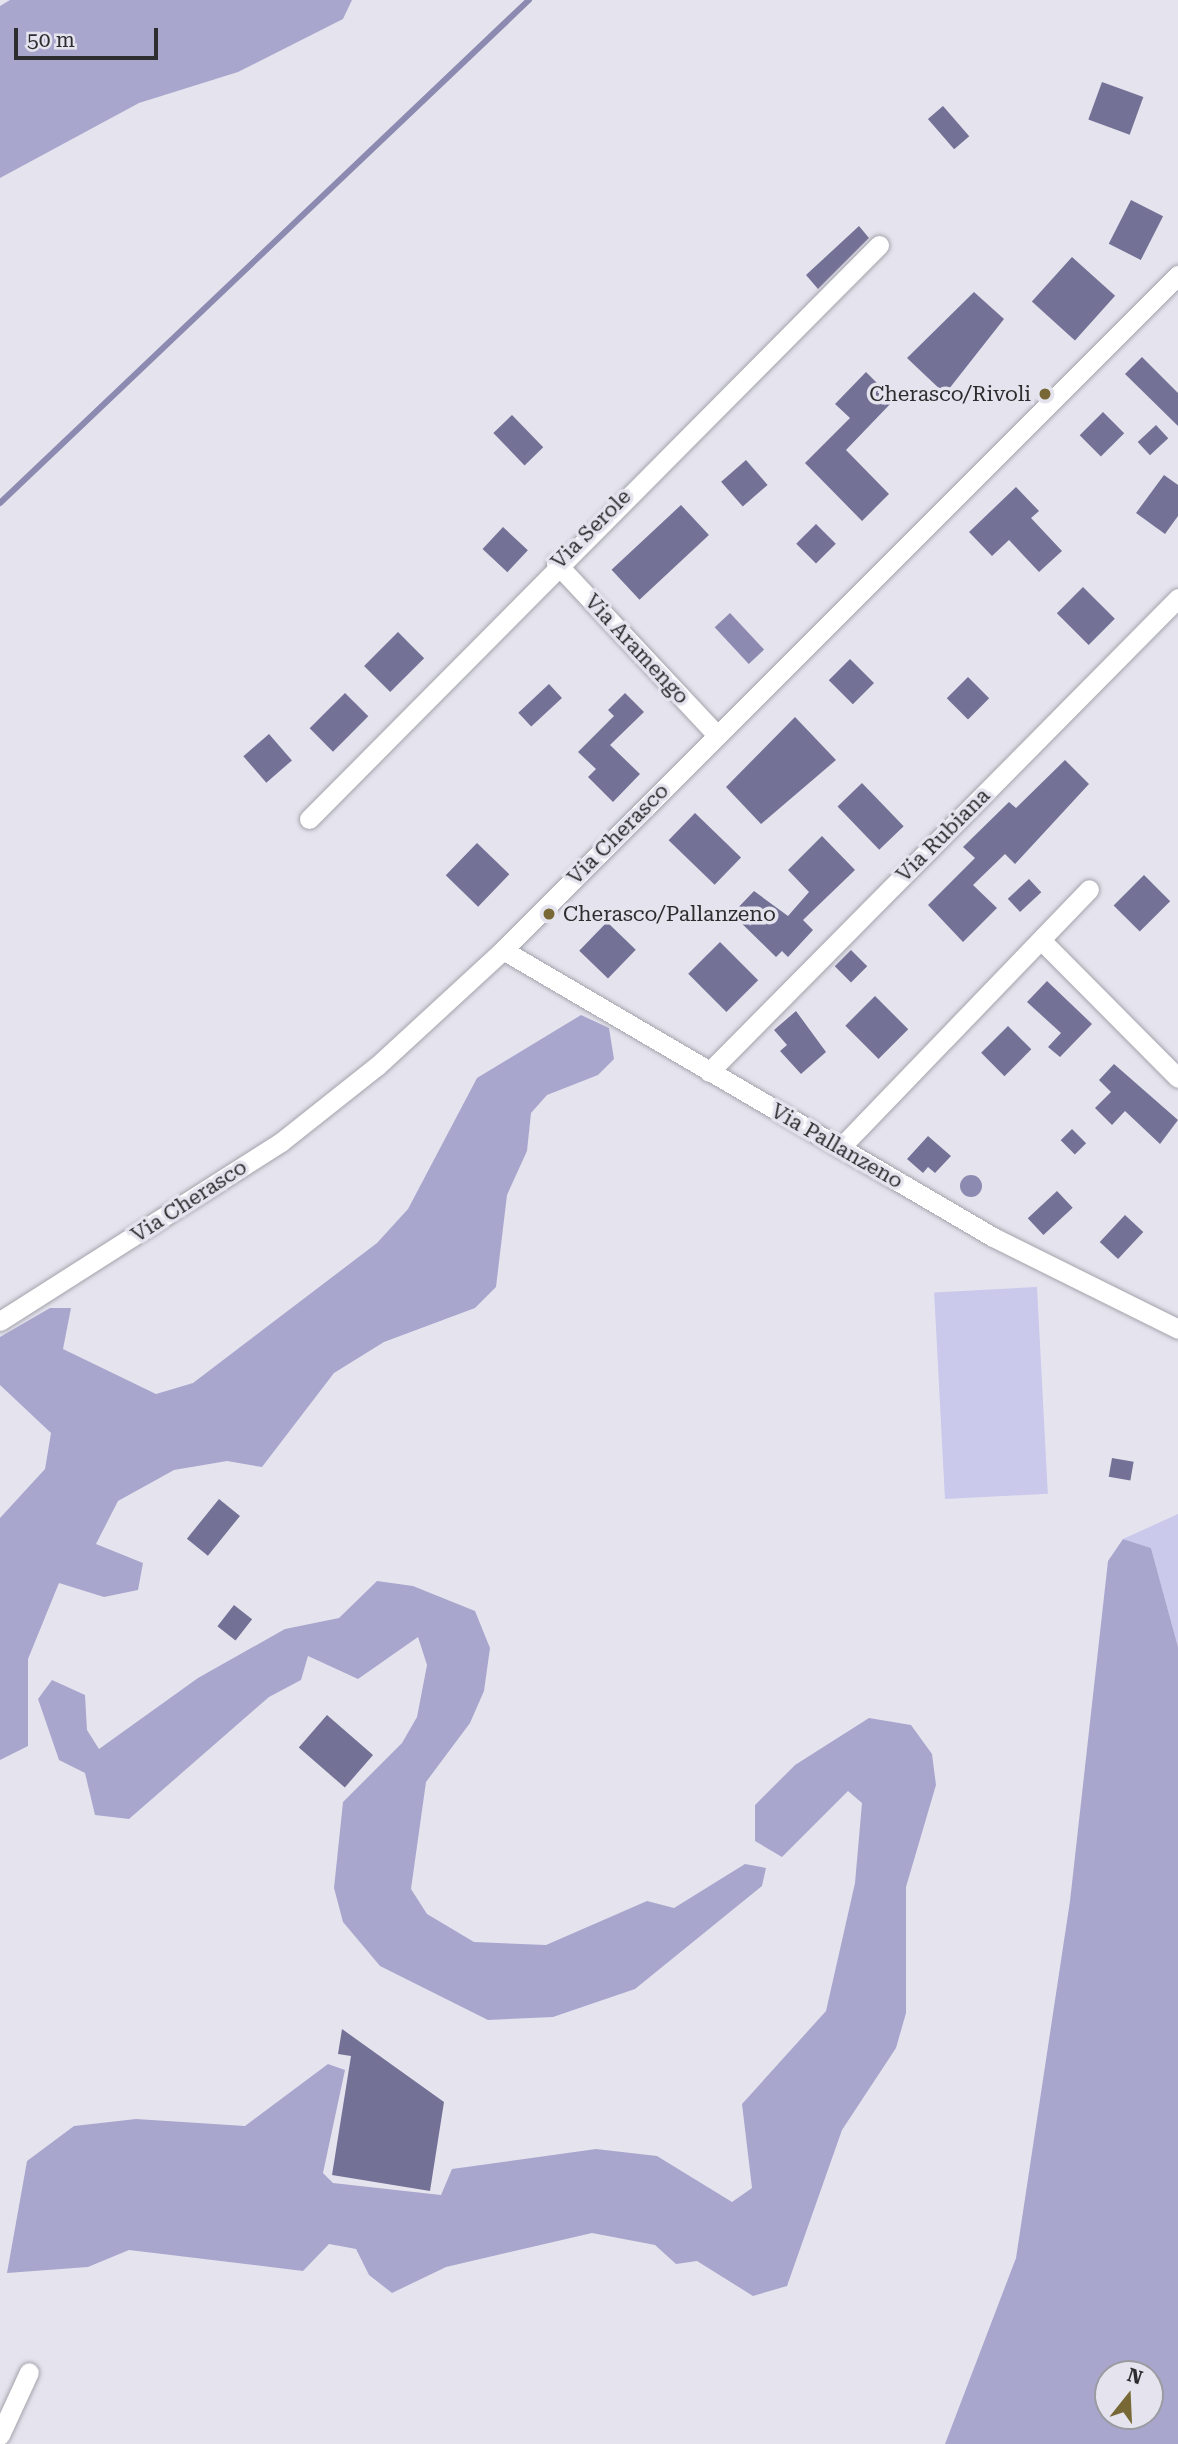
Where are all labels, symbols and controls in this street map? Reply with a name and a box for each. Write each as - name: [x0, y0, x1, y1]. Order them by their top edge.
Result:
- scale bar: [18, 14, 161, 58]
- text: 50 m: [27, 28, 75, 52]
- place label: Cherasco/Rivoli: [869, 381, 1031, 407]
- marker: Cherasco/Rivoli: [1037, 386, 1053, 402]
- street label: Via Serole: [546, 484, 636, 574]
- street label: Via Aramengo: [580, 589, 694, 709]
- street label: Via Cherasco: [562, 778, 674, 890]
- street label: Via Rubiana: [891, 783, 995, 887]
- place label: Cherasco/Pallanzeno: [563, 901, 776, 927]
- marker: Cherasco/Pallanzeno: [541, 906, 557, 922]
- street label: Via Pallanzeno: [767, 1098, 907, 1194]
- street label: Via Cherasco: [127, 1154, 251, 1248]
- north arrow: [1094, 2360, 1164, 2430]
- text: N: [1125, 2363, 1146, 2390]

